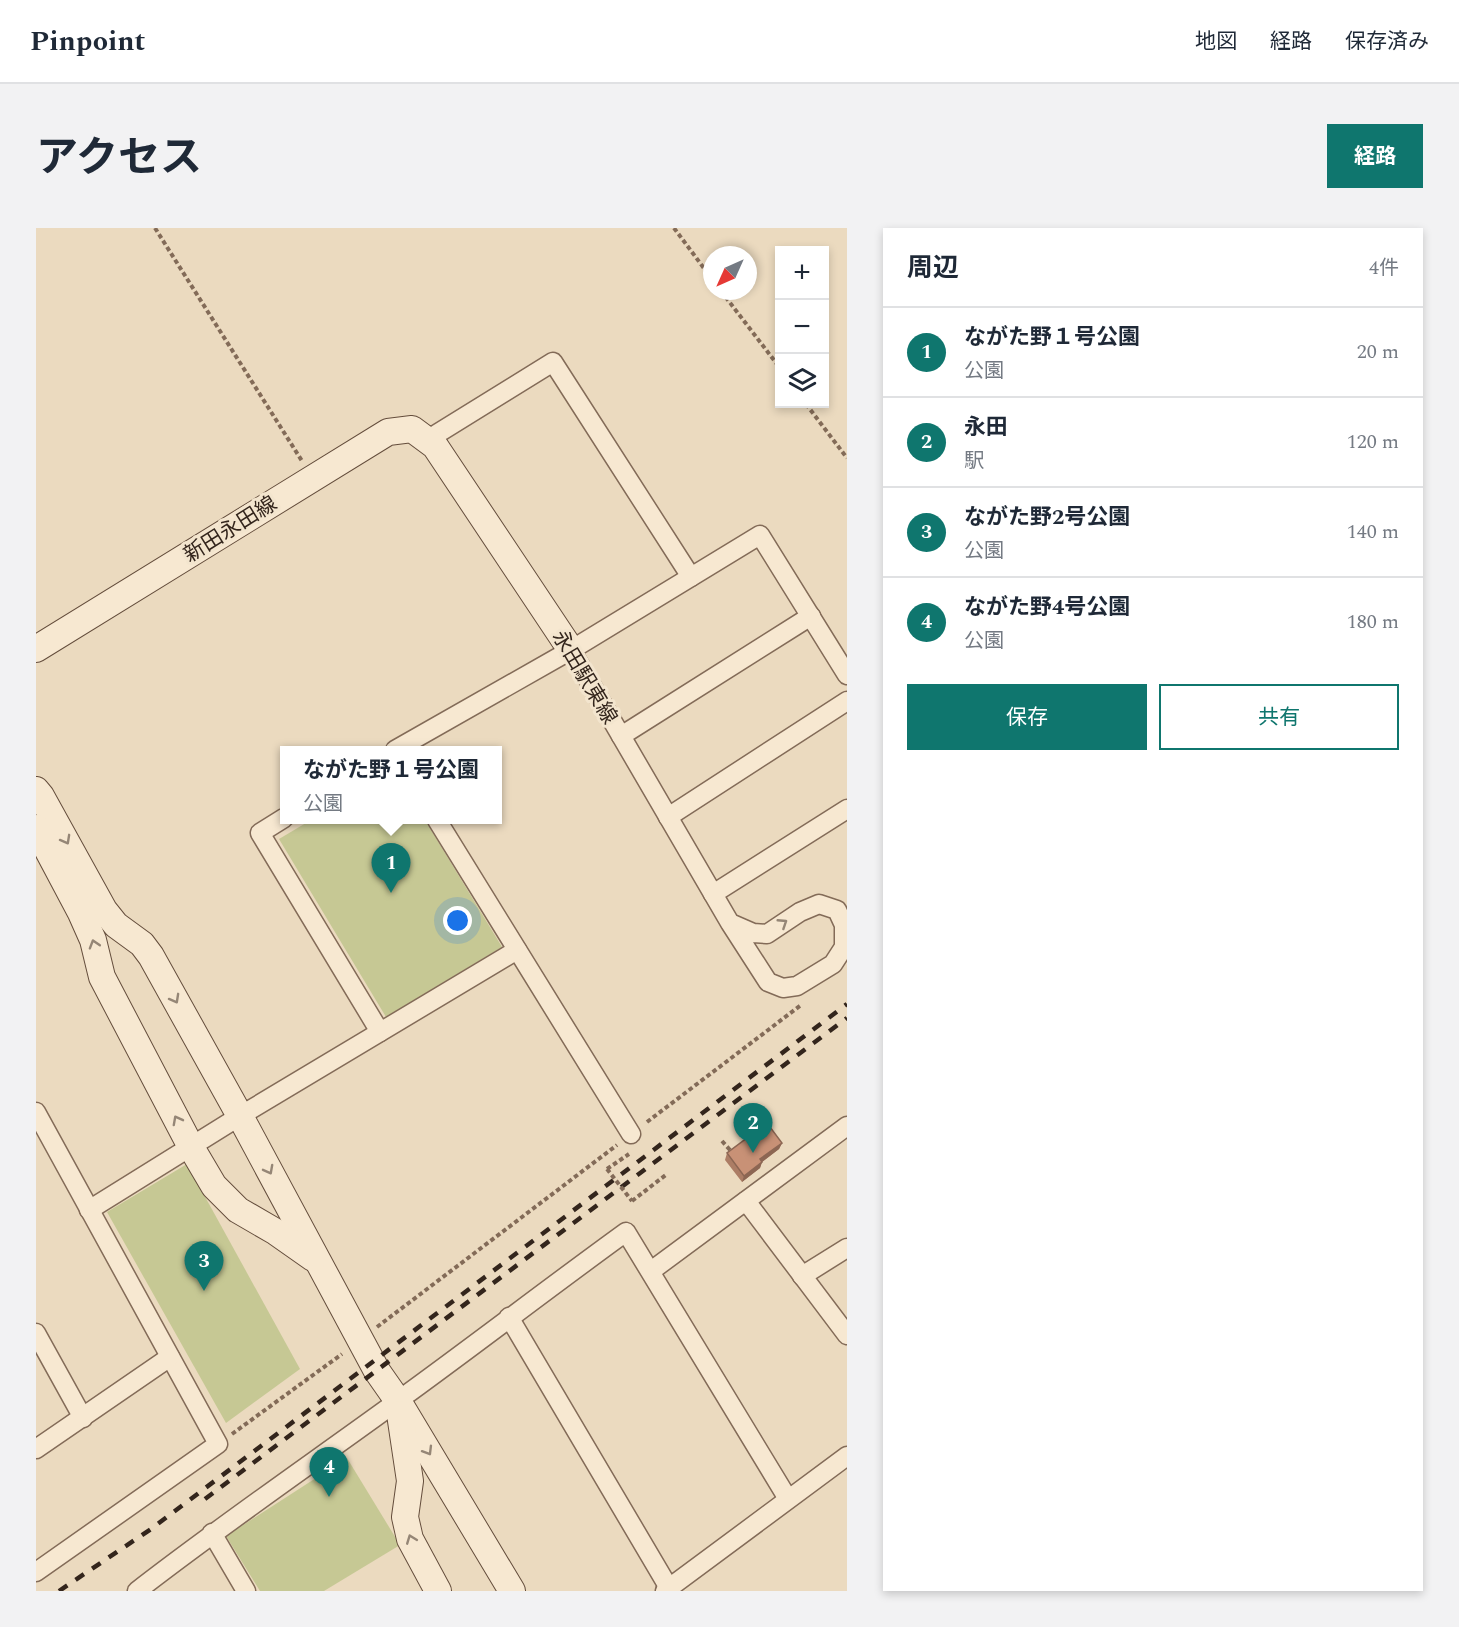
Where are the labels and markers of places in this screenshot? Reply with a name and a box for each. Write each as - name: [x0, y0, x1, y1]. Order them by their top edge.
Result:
- pin: 1: [372, 844, 410, 893]
- pin: 2: [734, 1104, 772, 1153]
- pin: 3: [184, 1242, 224, 1291]
- pin: 4: [310, 1448, 348, 1497]

